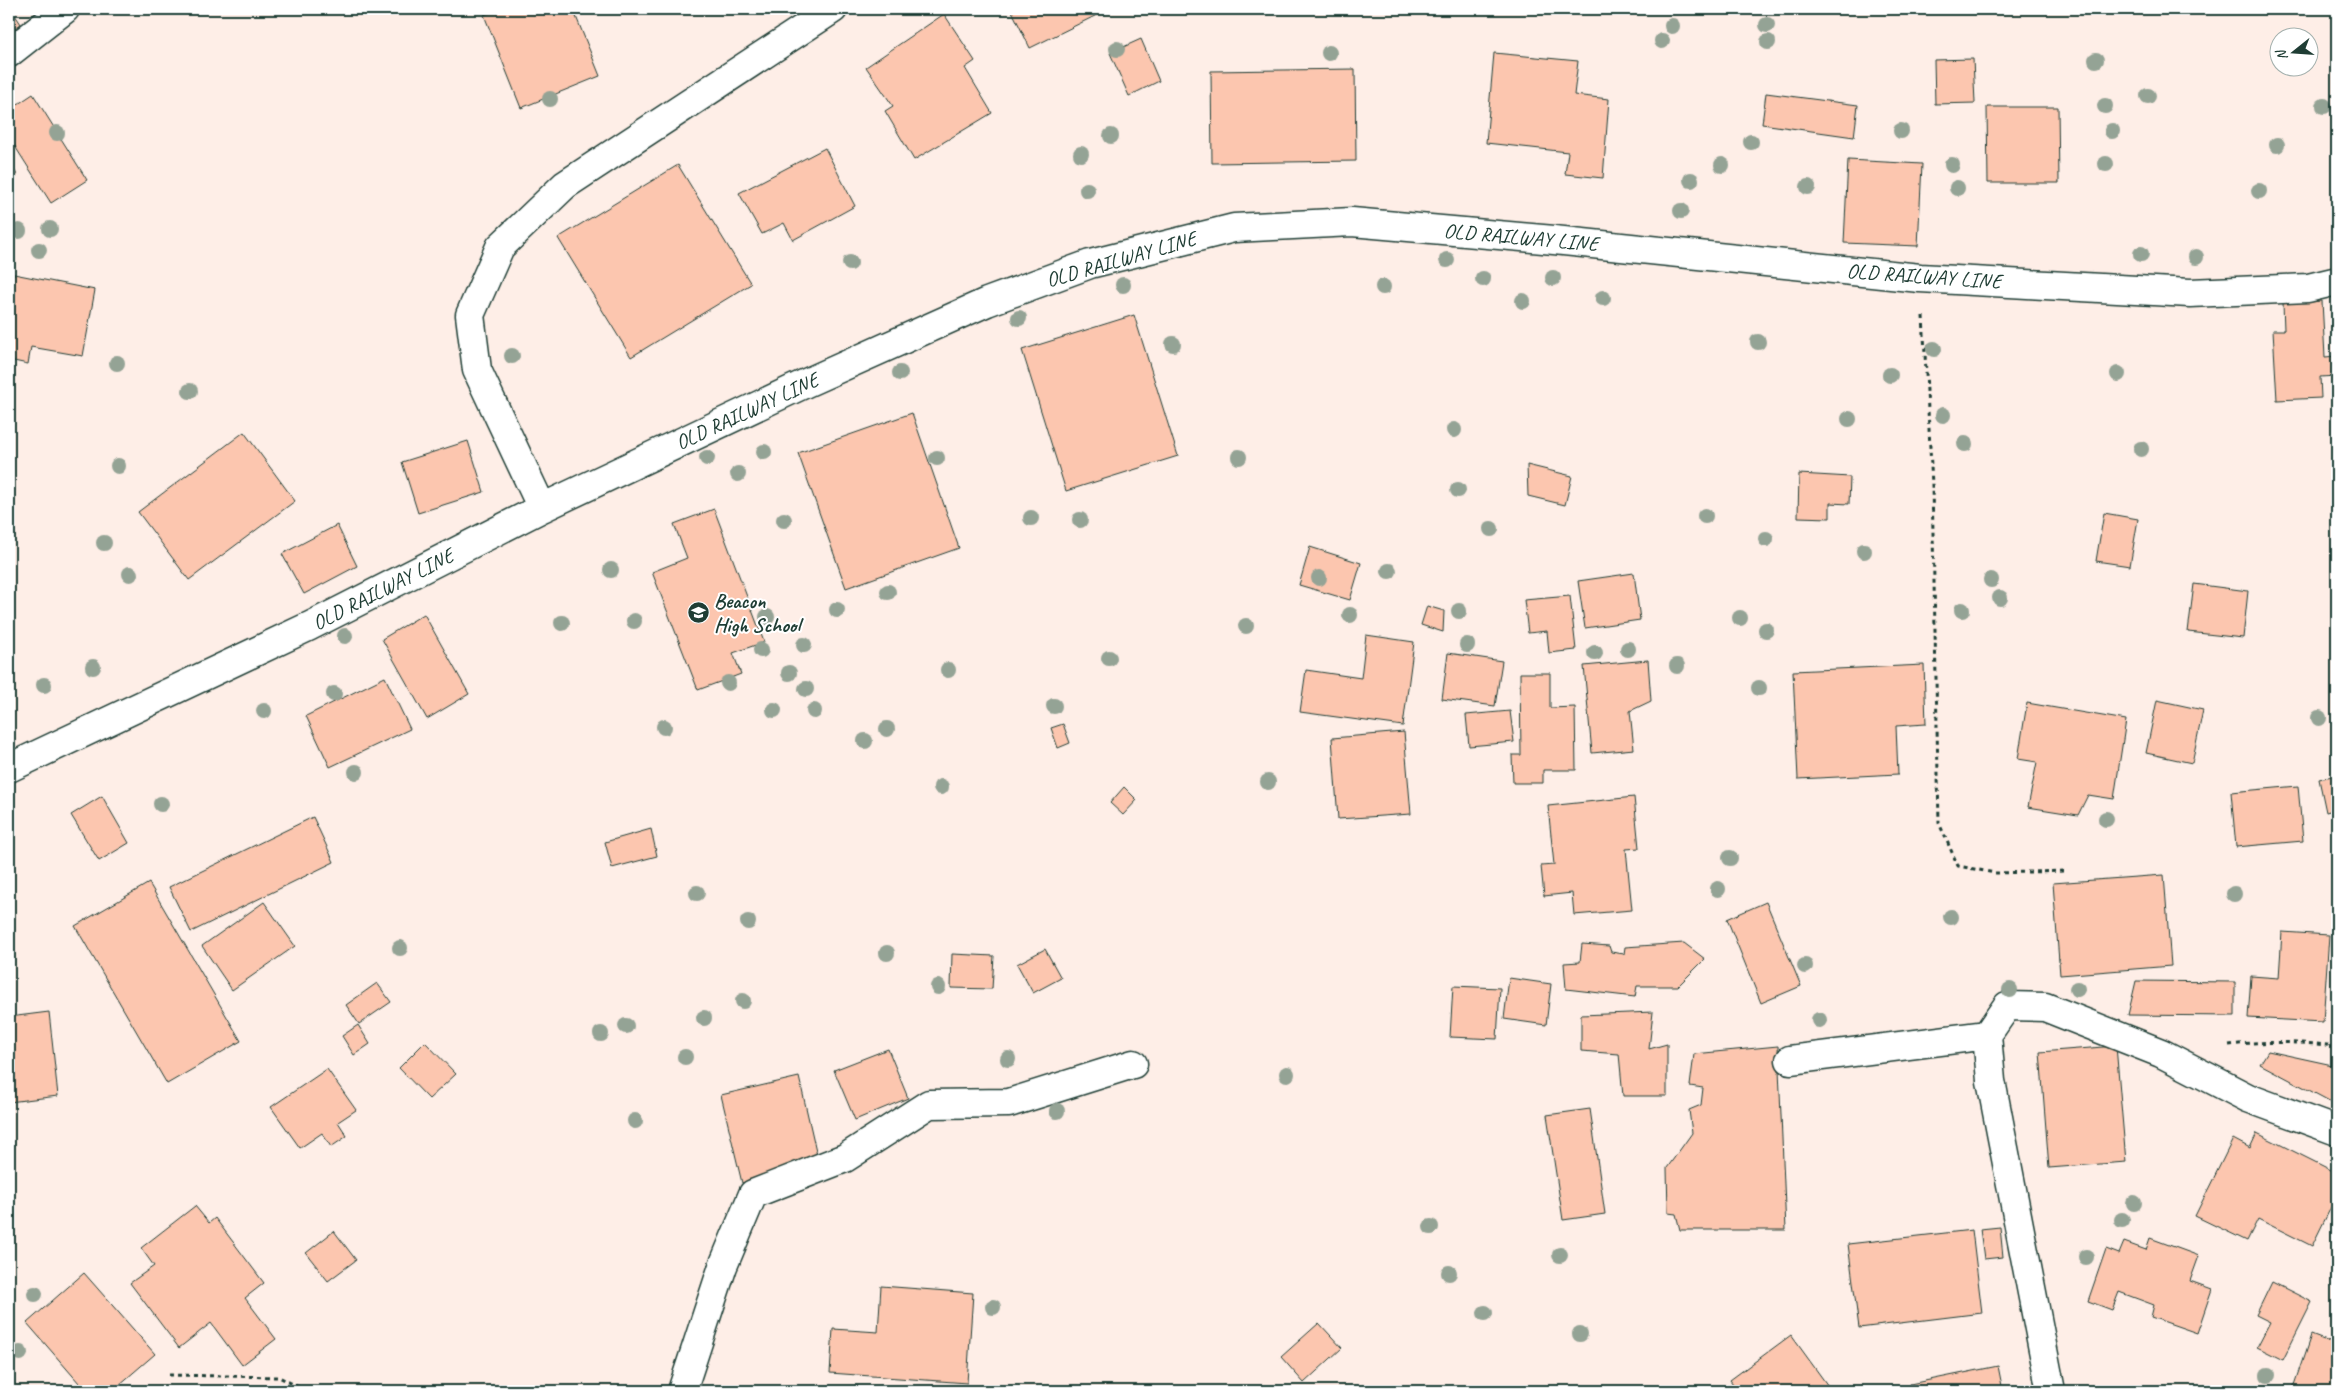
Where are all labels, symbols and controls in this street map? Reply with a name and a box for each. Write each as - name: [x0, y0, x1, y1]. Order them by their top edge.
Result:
- north arrow: [2268, 28, 2318, 78]
- text: N: [2272, 47, 2291, 62]
- street label: OLD RAILWAY LINE: [1443, 217, 1602, 257]
- street label: OLD RAILWAY LINE: [1043, 224, 1202, 293]
- street label: OLD RAILWAY LINE: [1846, 258, 2005, 295]
- street label: OLD RAILWAY LINE: [671, 365, 825, 456]
- street label: OLD RAILWAY LINE: [308, 541, 460, 636]
- place label: Beacon High School: [714, 588, 804, 638]
- school or university icon: Beacon High School: [686, 601, 710, 625]

